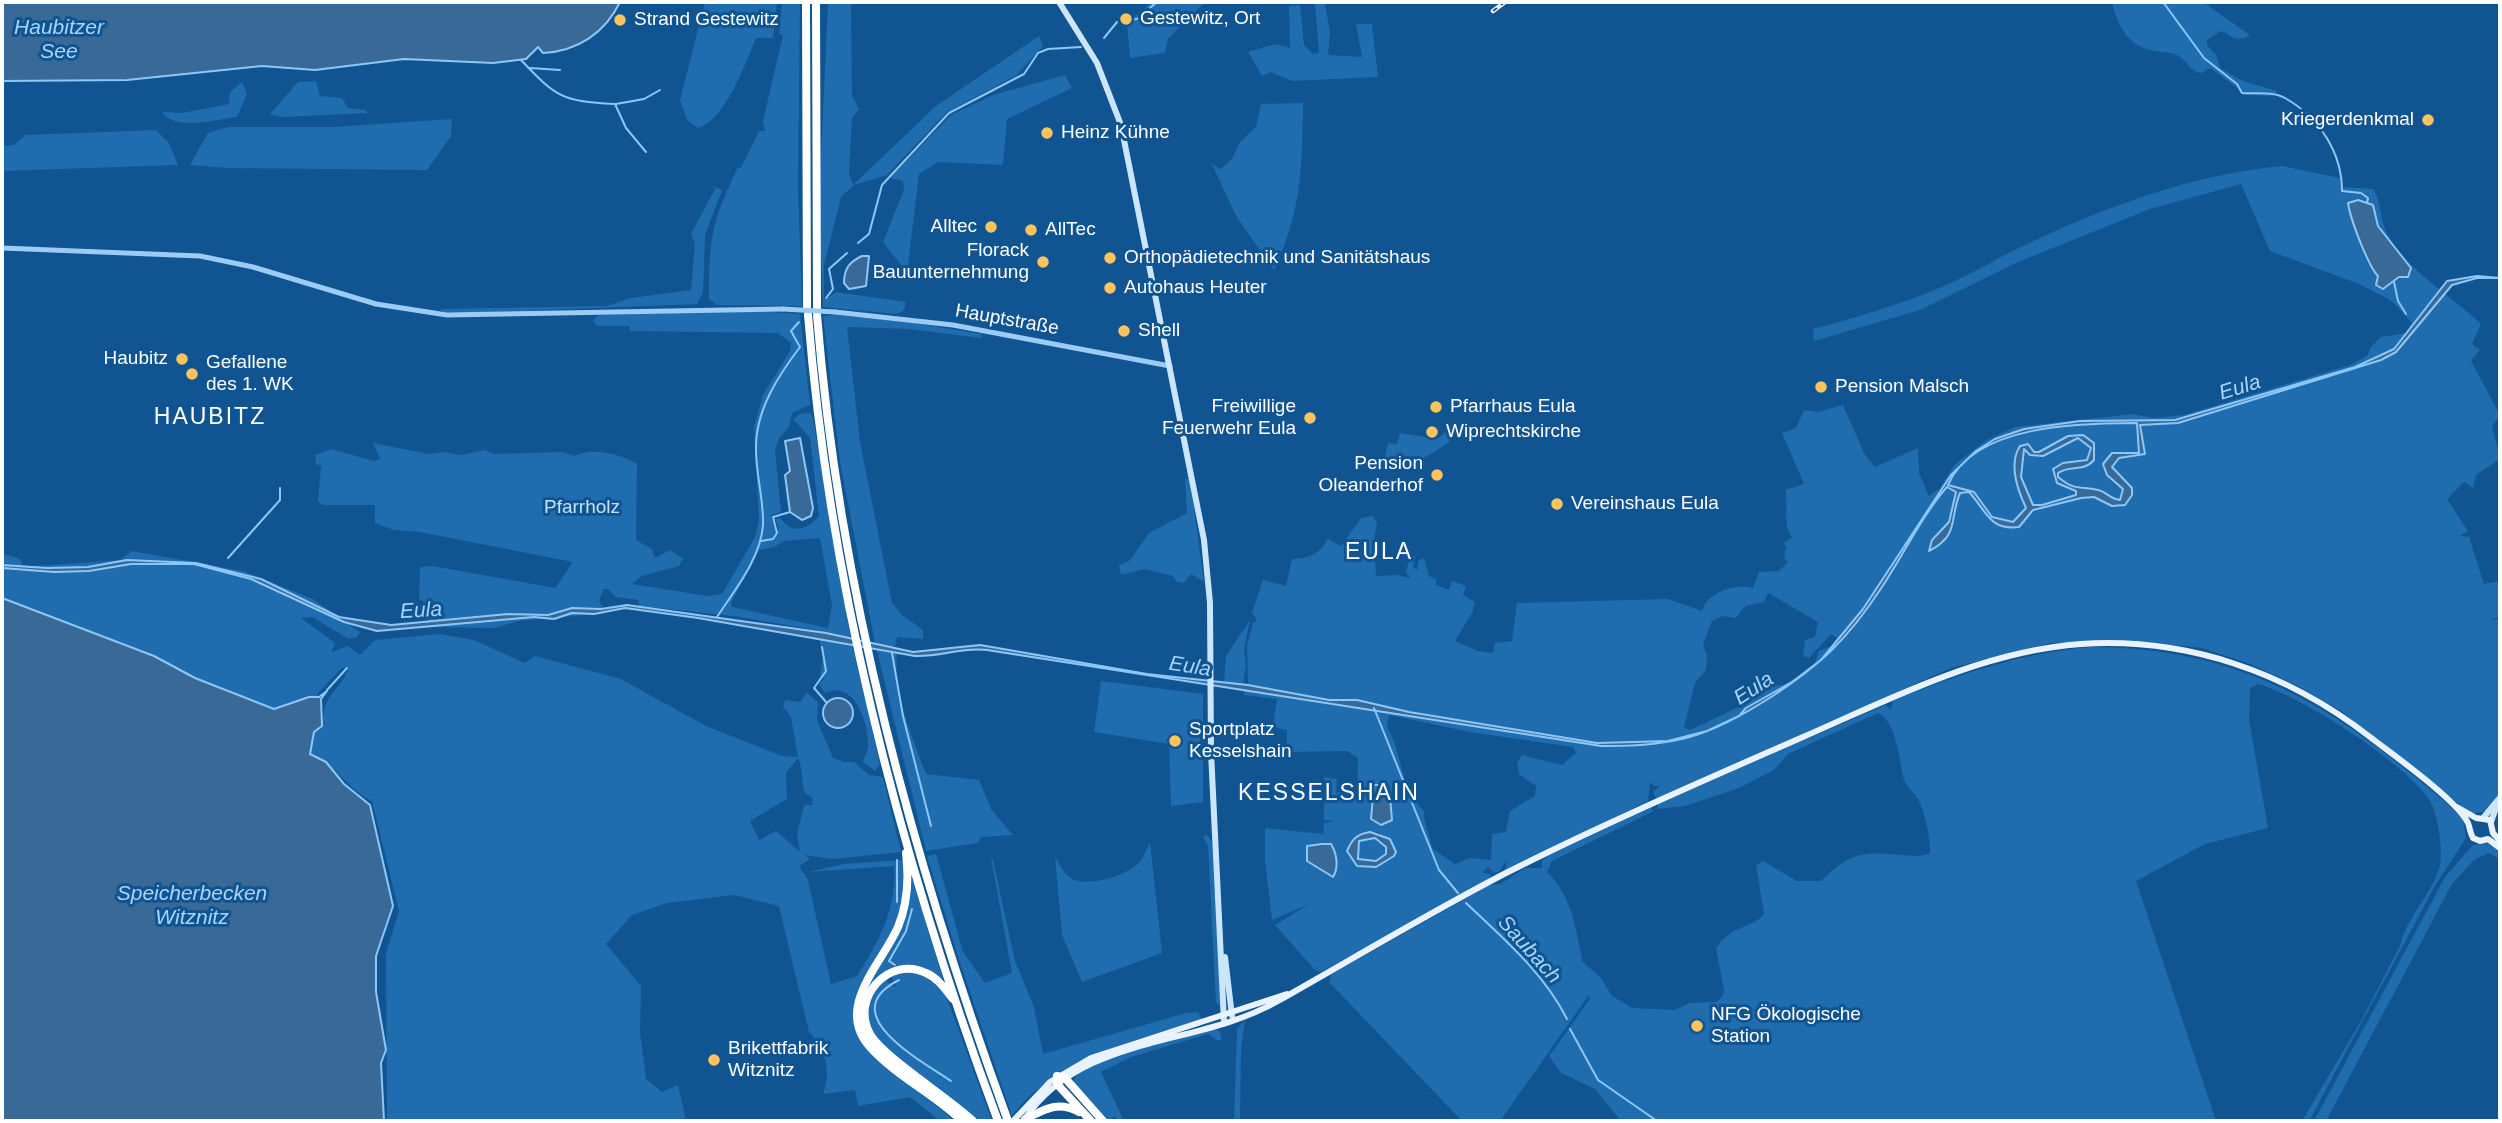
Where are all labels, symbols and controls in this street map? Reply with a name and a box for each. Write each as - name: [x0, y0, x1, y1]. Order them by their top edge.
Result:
- place label: Gestewitz, Ort: [1140, 8, 1260, 30]
- place label: Strand Gestewitz: [634, 9, 779, 31]
- marker: Gestewitz, Ort: [1118, 11, 1134, 27]
- marker: Strand Gestewitz: [612, 12, 628, 28]
- water label: Haubitzer See: [14, 15, 104, 65]
- place label: Kriegerdenkmal: [2281, 109, 2414, 131]
- marker: Kriegerdenkmal: [2420, 112, 2436, 128]
- place label: Heinz Kühne: [1061, 122, 1170, 144]
- marker: Heinz Kühne: [1039, 125, 1055, 141]
- place label: Alltec: [931, 216, 977, 238]
- marker: Alltec: [983, 219, 999, 235]
- place label: AllTec: [1045, 219, 1096, 241]
- marker: AllTec: [1023, 222, 1039, 238]
- place label: Florack Bauunternehmung: [873, 240, 1029, 284]
- place label: Orthopädietechnik und Sanitätshaus: [1124, 247, 1430, 269]
- marker: Orthopädietechnik und Sanitätshaus: [1102, 250, 1118, 266]
- marker: Florack Bauunternehmung: [1035, 254, 1051, 270]
- place label: Autohaus Heuter: [1124, 277, 1267, 299]
- marker: Autohaus Heuter: [1102, 280, 1118, 296]
- street label: Hauptstraße: [954, 300, 1060, 340]
- place label: Shell: [1138, 320, 1180, 342]
- marker: Shell: [1116, 323, 1132, 339]
- place label: Haubitz: [104, 348, 168, 370]
- marker: Haubitz: [174, 351, 190, 367]
- place label: Gefallene des 1. WK: [206, 352, 294, 396]
- marker: Gefallene des 1. WK: [184, 366, 200, 382]
- water label: Eula: [2216, 370, 2264, 406]
- place label: Pension Malsch: [1835, 376, 1969, 398]
- marker: Pension Malsch: [1813, 379, 1829, 395]
- place label: Freiwillige Feuerwehr Eula: [1162, 396, 1296, 440]
- place label: Pfarrhaus Eula: [1450, 396, 1576, 418]
- marker: Pfarrhaus Eula: [1428, 399, 1444, 415]
- district label: HAUBITZ: [155, 404, 265, 432]
- marker: Freiwillige Feuerwehr Eula: [1302, 410, 1318, 426]
- place label: Wiprechtskirche: [1446, 421, 1581, 443]
- marker: Wiprechtskirche: [1424, 424, 1440, 440]
- place label: Pension Oleanderhof: [1318, 453, 1423, 497]
- marker: Pension Oleanderhof: [1429, 467, 1445, 483]
- place label: Vereinshaus Eula: [1571, 493, 1719, 515]
- marker: Vereinshaus Eula: [1549, 496, 1565, 512]
- park label: Pfarrholz: [544, 497, 620, 519]
- district label: EULA: [1345, 539, 1413, 567]
- water label: Eula: [399, 597, 443, 625]
- water label: Eula: [1167, 651, 1213, 683]
- water label: Eula: [1730, 667, 1778, 711]
- place label: Sportplatz Kesselshain: [1189, 719, 1291, 763]
- marker: Sportplatz Kesselshain: [1167, 733, 1183, 749]
- district label: KESSELSHAIN: [1239, 780, 1419, 808]
- water label: Speicherbecken Witznitz: [117, 881, 267, 931]
- water label: Saubach: [1492, 911, 1566, 989]
- place label: NFG Ökologische Station: [1711, 1004, 1861, 1048]
- marker: NFG Ökologische Station: [1689, 1018, 1705, 1034]
- place label: Brikettfabrik Witznitz: [728, 1038, 828, 1082]
- marker: Brikettfabrik Witznitz: [706, 1052, 722, 1068]

